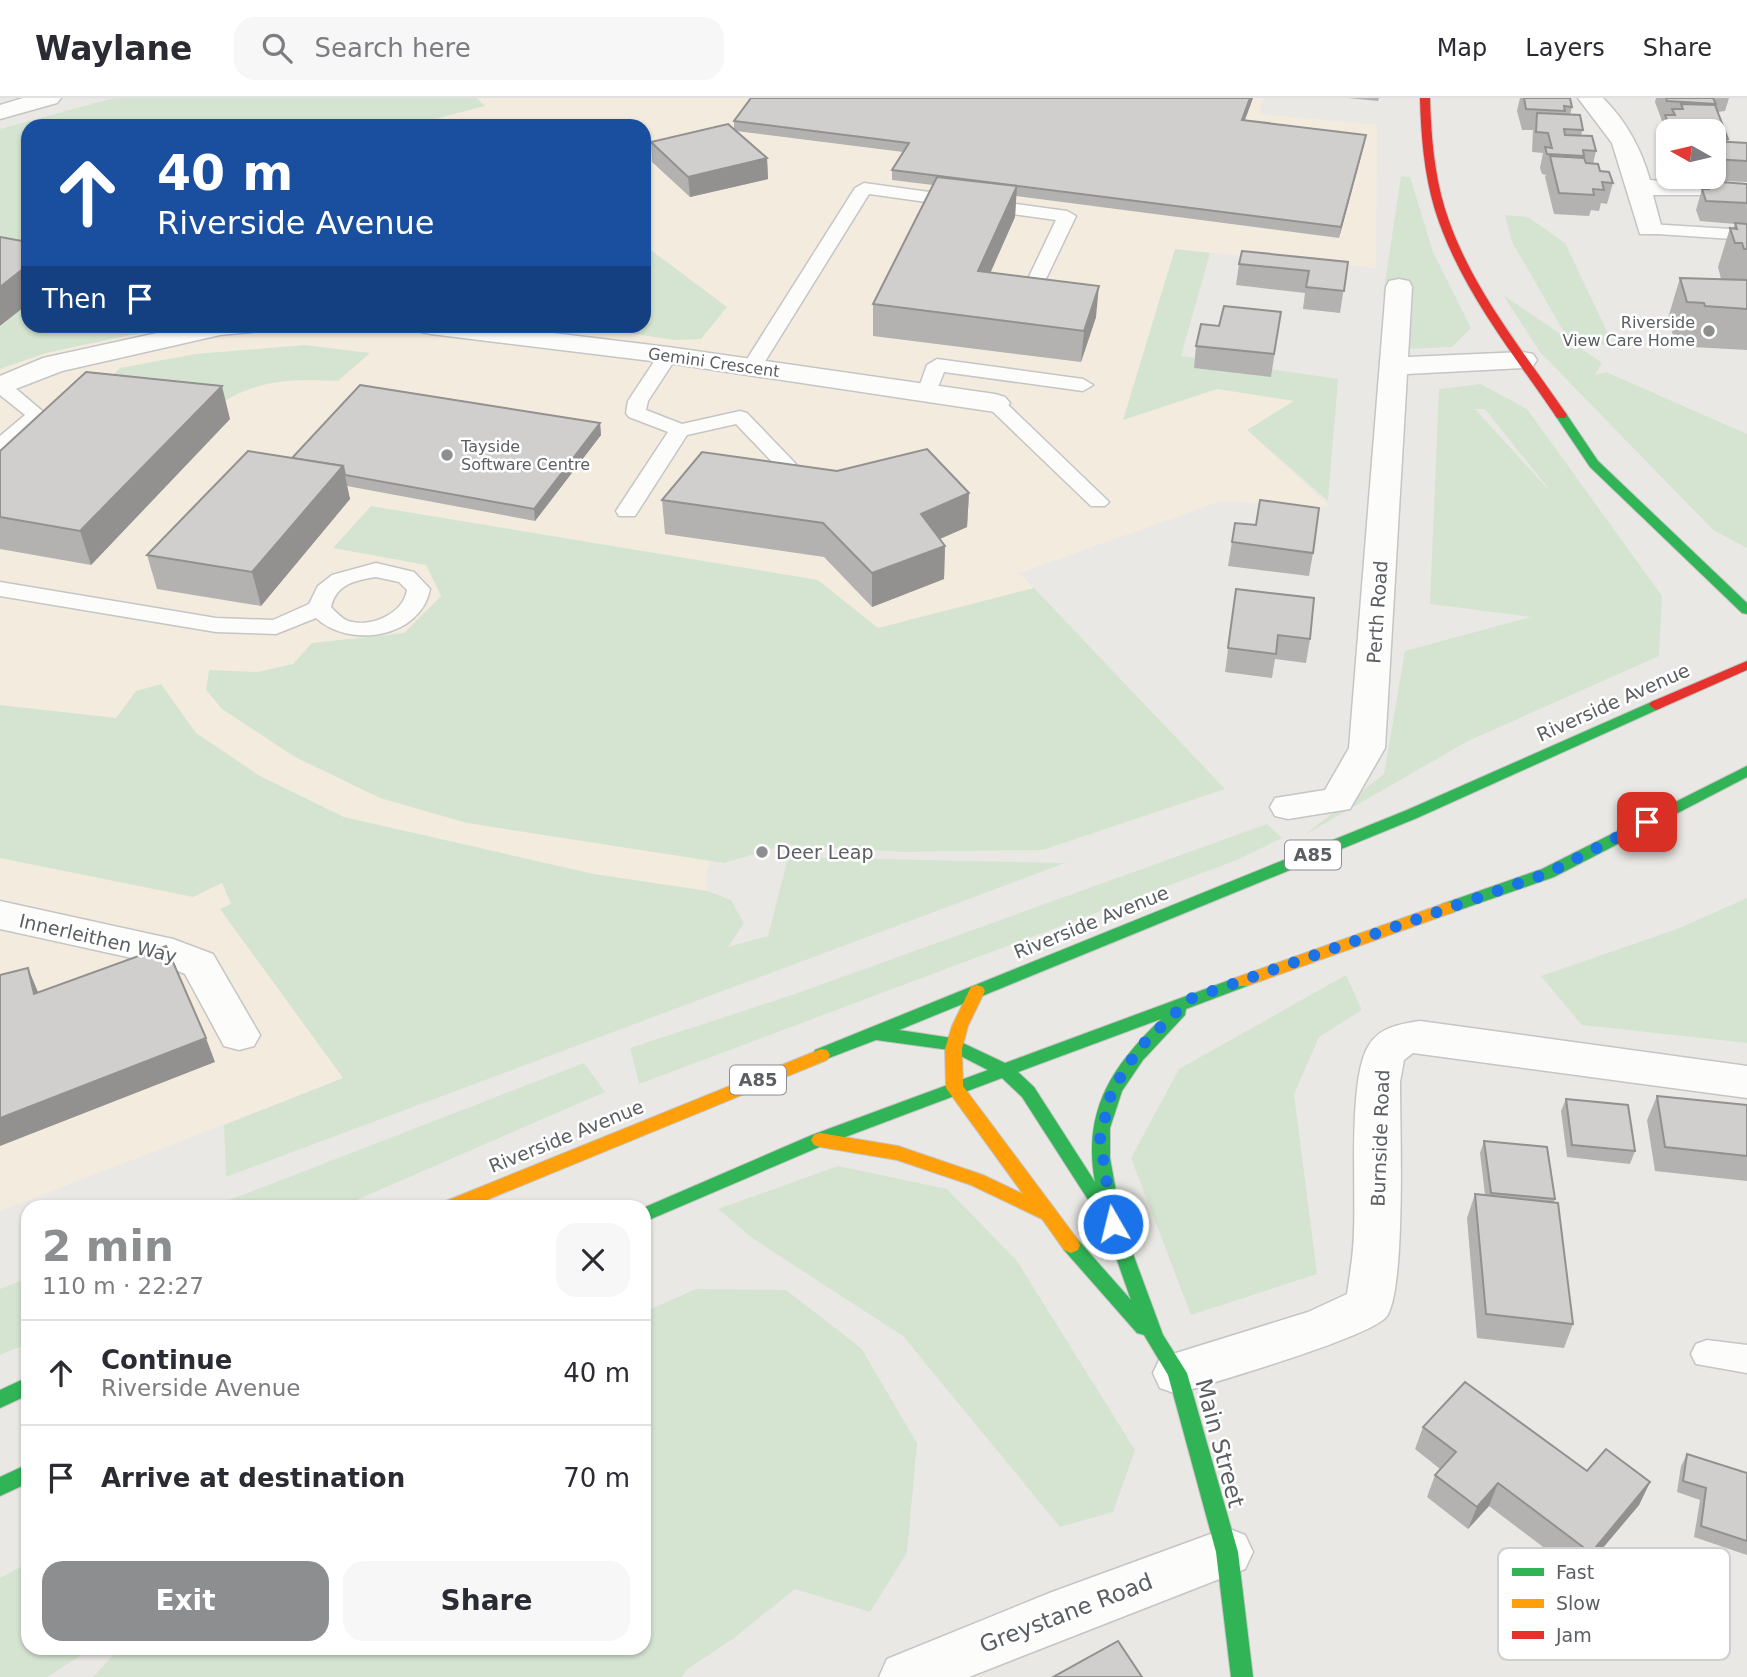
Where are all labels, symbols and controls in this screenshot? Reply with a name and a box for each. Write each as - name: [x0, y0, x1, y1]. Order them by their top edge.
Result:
- search box: [234, 17, 724, 80]
- text: Waylane: [35, 29, 192, 68]
- icon: search: [258, 29, 296, 67]
- text: Search here: [314, 33, 471, 63]
- text: Map: [1437, 34, 1487, 62]
- text: Layers: [1525, 34, 1605, 62]
- text: Share: [1643, 34, 1712, 62]
- north arrow: [1656, 119, 1726, 189]
- map controls: [1656, 119, 1726, 189]
- text: 40 m: [157, 145, 293, 202]
- icon: ahead: [42, 147, 133, 238]
- text: Riverside Avenue: [157, 204, 435, 242]
- icon: arrive: [121, 280, 159, 318]
- text: Then: [42, 284, 107, 314]
- place label: Riverside View Care Home: [1563, 313, 1695, 350]
- marker: Riverside View Care Home: [1701, 323, 1717, 339]
- street label: Gemini Crescent: [647, 344, 781, 381]
- place label: Tayside Software Centre: [460, 437, 590, 474]
- marker: Tayside Software Centre: [439, 447, 455, 463]
- street label: Perth Road: [1362, 560, 1392, 664]
- street label: Riverside Avenue: [1533, 658, 1693, 746]
- pin: [1617, 792, 1677, 852]
- icon: arrive: [1628, 803, 1666, 841]
- road number: A85: [1285, 840, 1341, 870]
- place label: Deer Leap: [776, 841, 874, 863]
- marker: Deer Leap: [754, 844, 770, 860]
- street label: Riverside Avenue: [1010, 881, 1172, 963]
- street label: Innerleithen Way: [17, 909, 179, 967]
- road number: A85: [730, 1065, 786, 1094]
- street label: Burnside Road: [1367, 1069, 1393, 1207]
- street label: Riverside Avenue: [485, 1095, 647, 1177]
- position arrow: [1076, 1187, 1150, 1261]
- text: 2 min: [42, 1222, 174, 1271]
- button: close: [556, 1223, 630, 1297]
- text: 110 m · 22:27: [42, 1273, 204, 1299]
- text: Continue: [101, 1345, 232, 1375]
- icon: ahead: [42, 1354, 80, 1392]
- text: 40 m: [563, 1358, 630, 1388]
- text: Riverside Avenue: [101, 1375, 300, 1401]
- street label: Main Street: [1190, 1376, 1250, 1510]
- icon: arrive: [42, 1459, 80, 1497]
- text: Arrive at destination: [101, 1463, 405, 1493]
- text: 70 m: [563, 1463, 630, 1493]
- legend: [1498, 1548, 1730, 1660]
- button: Exit: [42, 1561, 329, 1641]
- button: Share: [343, 1561, 630, 1641]
- text: Fast: [1556, 1561, 1594, 1583]
- street label: Greystane Road: [976, 1568, 1156, 1658]
- text: Slow: [1556, 1592, 1601, 1614]
- text: Jam: [1555, 1624, 1592, 1646]

